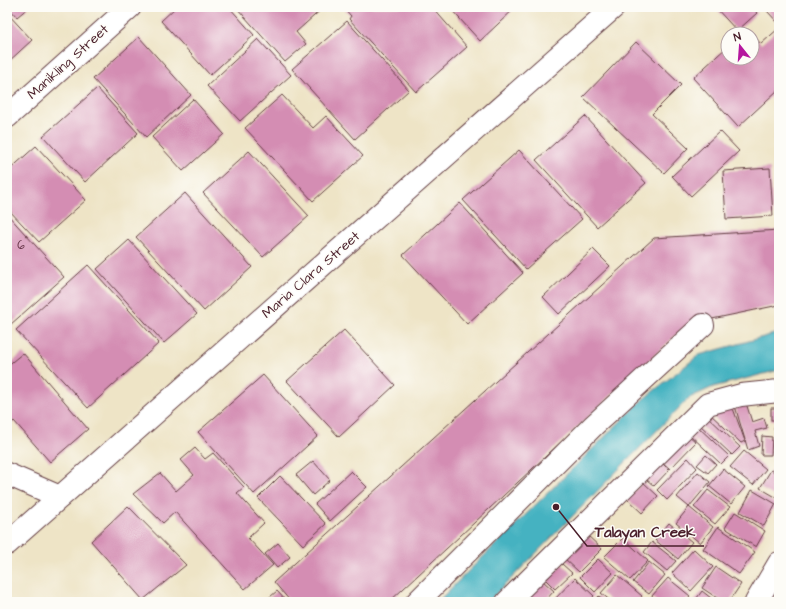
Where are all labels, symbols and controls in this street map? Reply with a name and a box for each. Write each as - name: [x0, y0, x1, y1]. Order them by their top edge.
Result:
- street label: Manikling Street: [23, 20, 113, 104]
- north arrow: [720, 26, 760, 66]
- text: N: [732, 29, 743, 45]
- street label: Maria Clara Street: [258, 227, 365, 323]
- house number: 6: [17, 237, 25, 254]
- callout: Talayan Creek: [587, 519, 704, 546]
- text: Talayan Creek: [594, 522, 696, 544]

